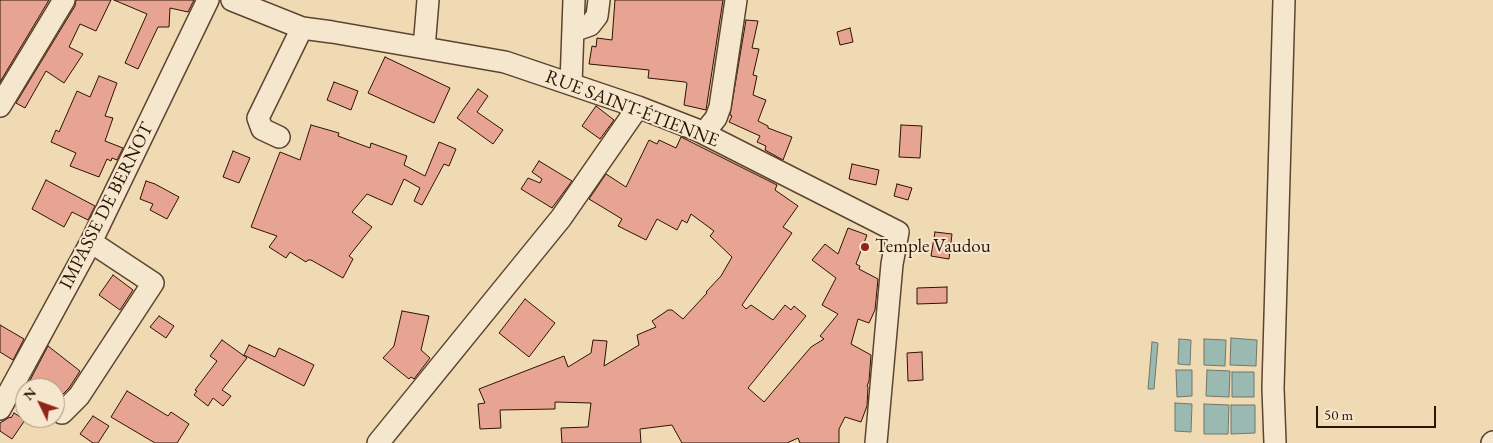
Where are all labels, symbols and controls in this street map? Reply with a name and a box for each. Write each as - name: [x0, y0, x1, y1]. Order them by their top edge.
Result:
- street label: RUE SAINT-ÉTIENNE: [542, 65, 722, 153]
- street label: IMPASSE DE BERNOT: [55, 119, 159, 293]
- place label: Temple Vaudou: [875, 236, 991, 258]
- marker: Temple Vaudou: [859, 241, 871, 253]
- north arrow: [15, 378, 65, 428]
- text: N: [19, 383, 40, 404]
- scale bar: [1318, 396, 1438, 428]
- text: 50 m: [1324, 405, 1353, 424]

